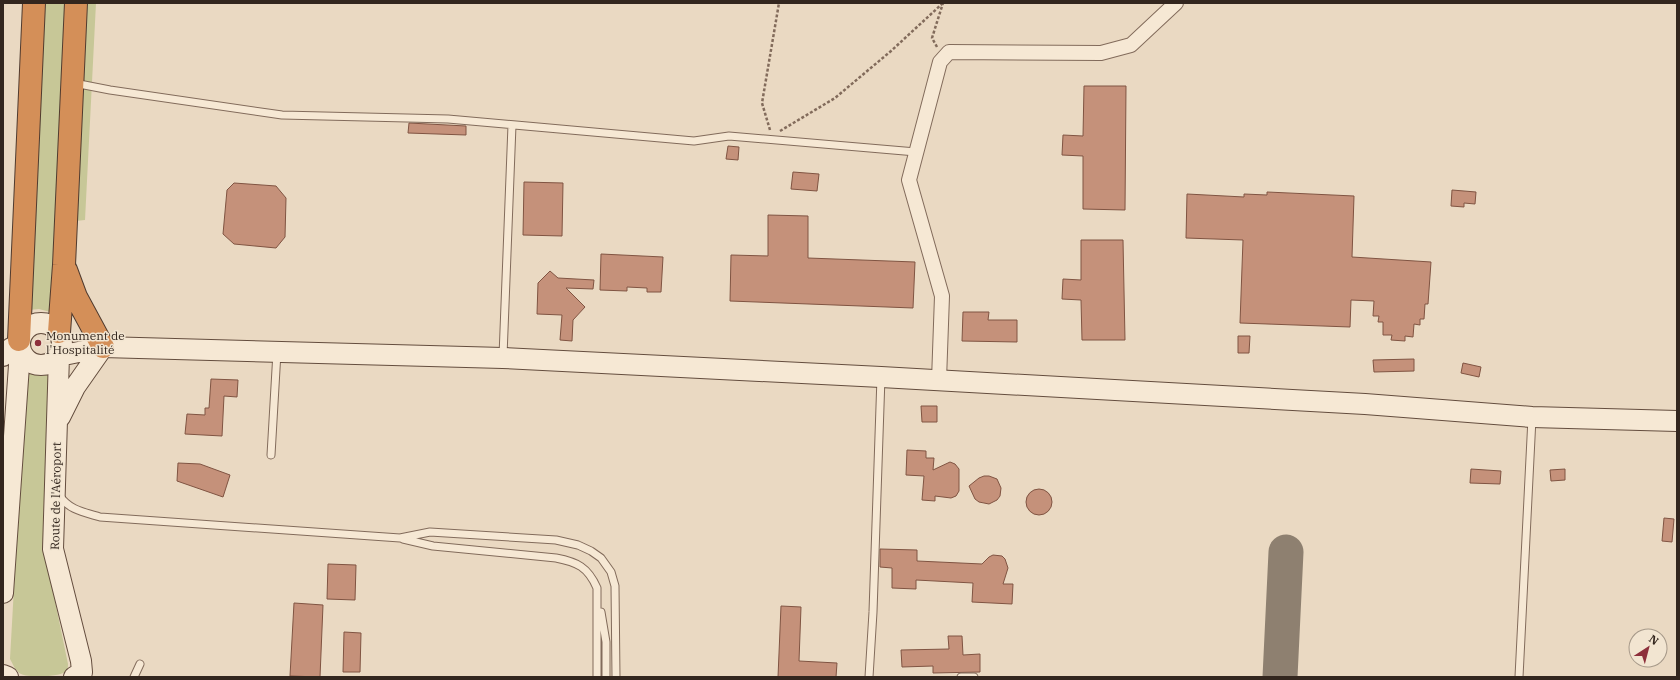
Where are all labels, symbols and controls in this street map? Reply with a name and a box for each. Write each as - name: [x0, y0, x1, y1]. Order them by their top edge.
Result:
- place label: Monument de l'Hospitalité: [46, 328, 125, 357]
- marker: Monument de l'Hospitalité: [33, 338, 43, 348]
- street label: Route de l'Aéroport: [47, 442, 64, 550]
- north arrow: [1628, 628, 1668, 668]
- text: N: [1646, 632, 1662, 648]

